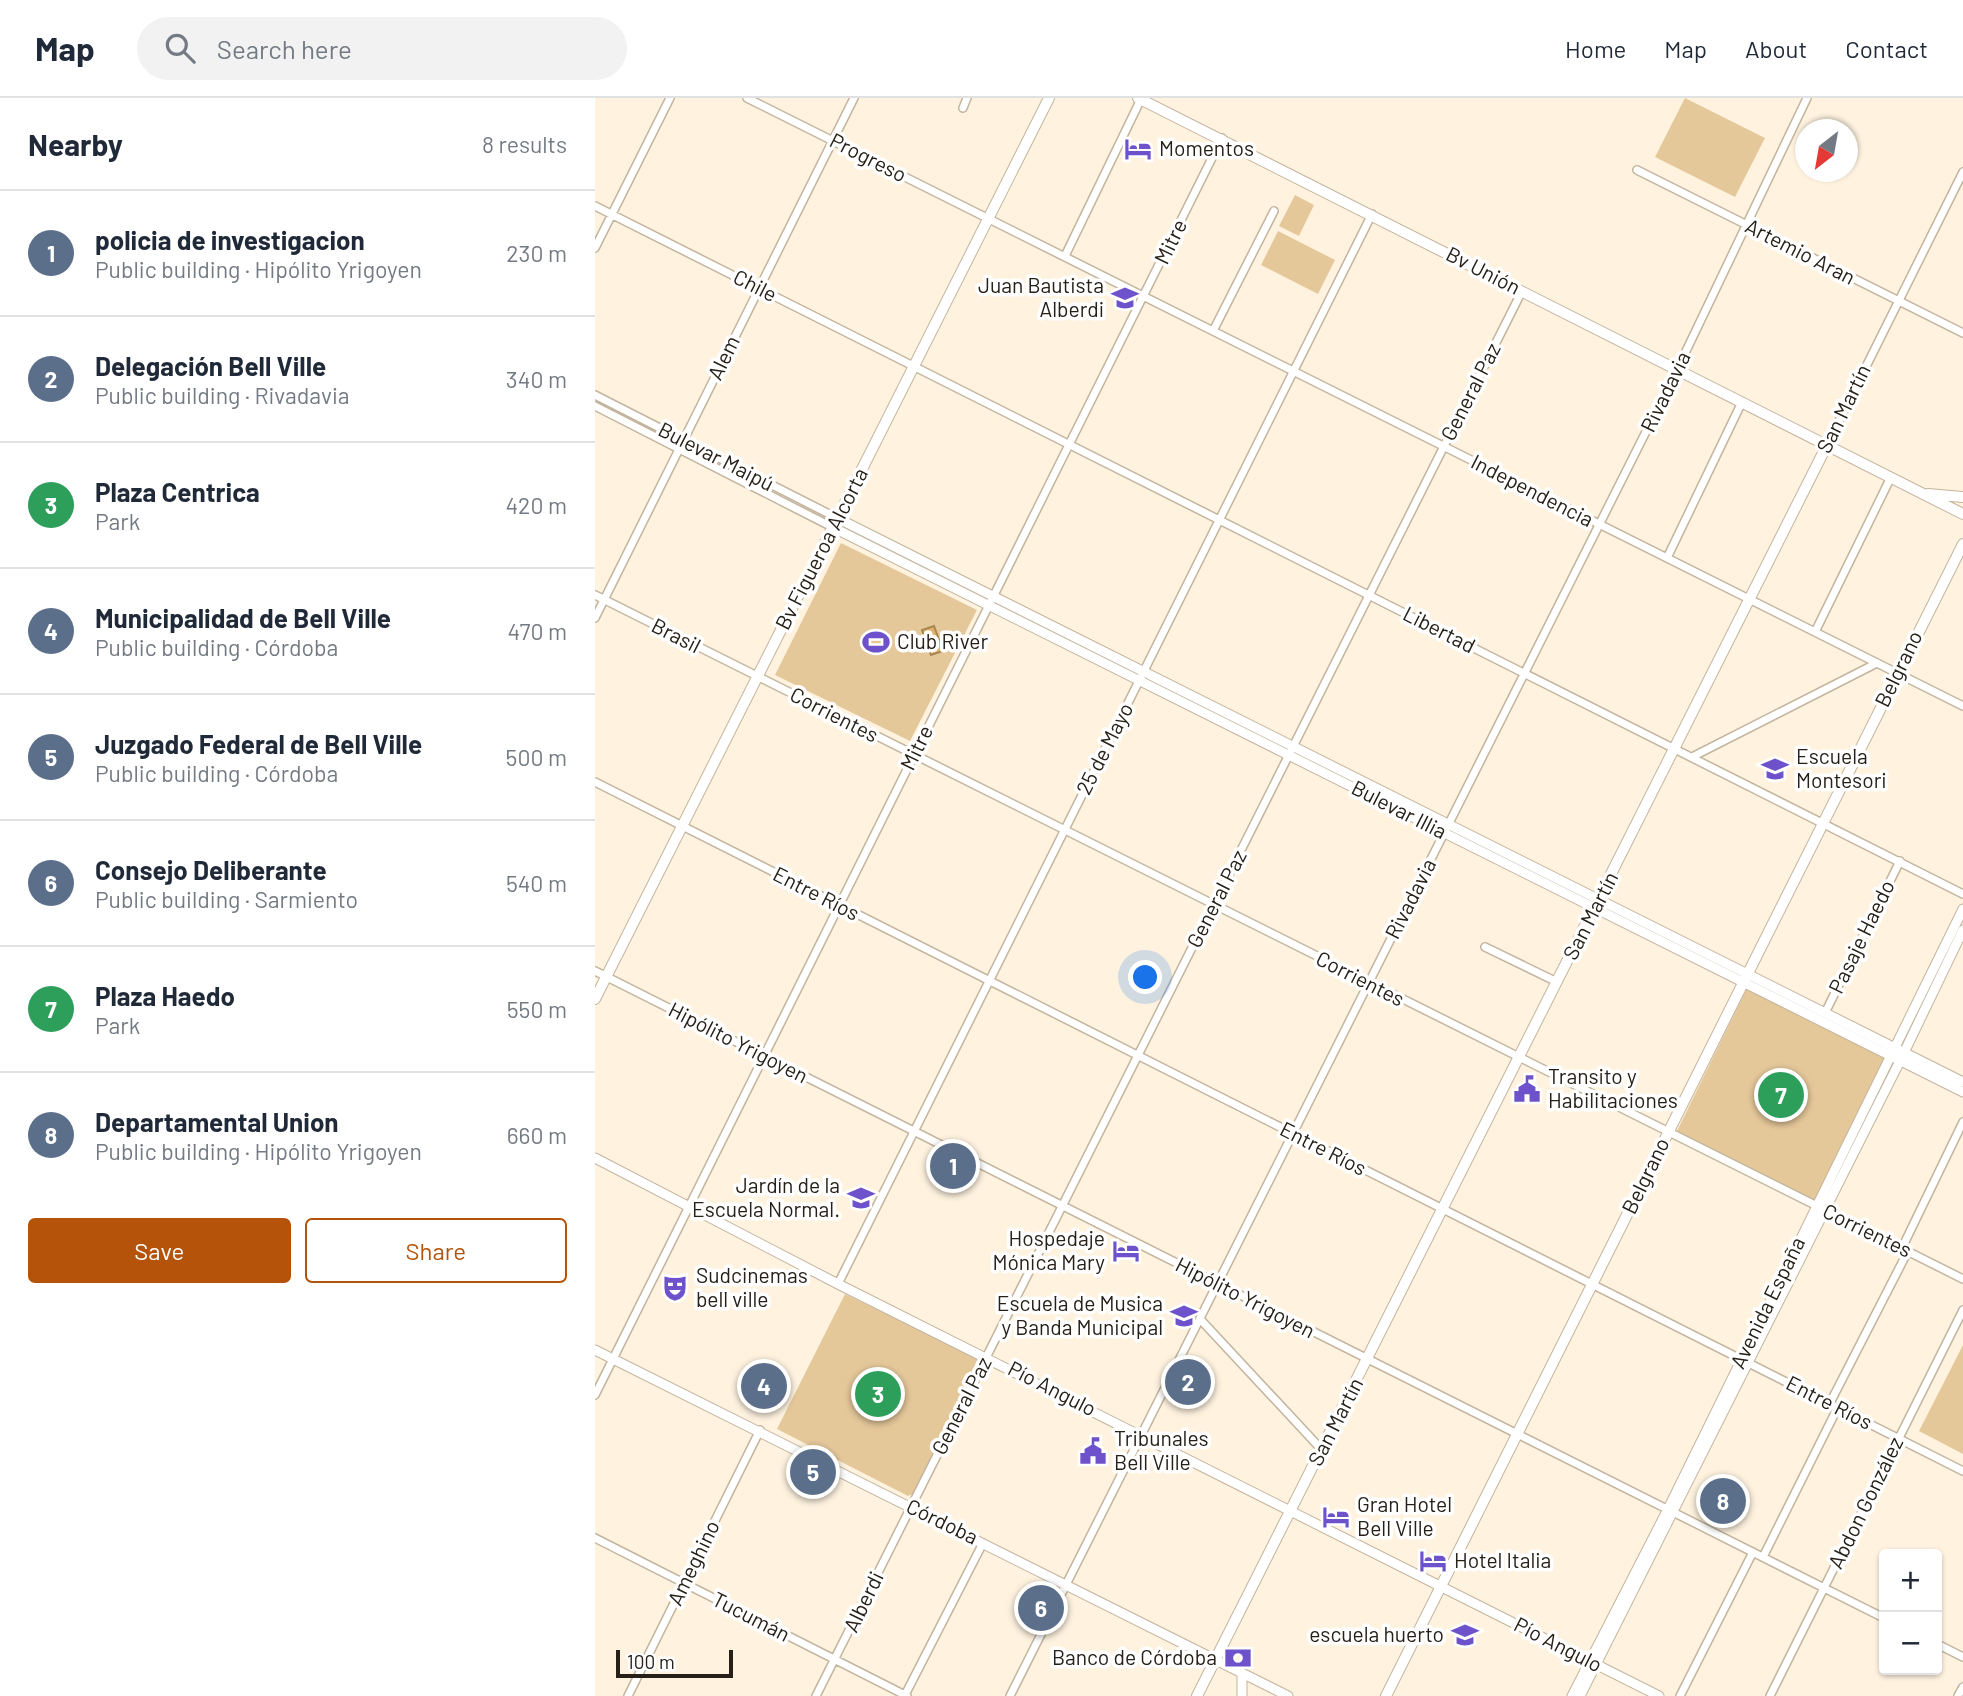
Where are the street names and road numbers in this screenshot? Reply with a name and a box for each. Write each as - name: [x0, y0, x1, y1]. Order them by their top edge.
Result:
- street label: Progreso: [826, 127, 911, 187]
- street label: Artemio Aran: [1742, 212, 1860, 289]
- street label: Mitre: [1148, 215, 1191, 268]
- street label: Bv Unión: [1442, 240, 1525, 299]
- street label: Chile: [730, 263, 782, 306]
- street label: Alem: [701, 331, 744, 384]
- street label: General Paz: [1434, 338, 1505, 444]
- street label: Rivadavia: [1634, 347, 1695, 436]
- street label: San Martín: [1810, 360, 1875, 457]
- street label: Bulevar Maipú: [655, 416, 779, 495]
- street label: Independencia: [1467, 448, 1598, 531]
- street label: Bv Figueroa Alcorta: [769, 463, 872, 633]
- street label: Libertad: [1399, 600, 1480, 657]
- street label: Brasil: [648, 612, 705, 658]
- street label: Belgrano: [1869, 626, 1927, 710]
- street label: Corrientes: [786, 681, 883, 747]
- street label: 25 de Mayo: [1070, 698, 1137, 798]
- street label: Mitre: [894, 721, 937, 774]
- street label: Bulevar Illia: [1348, 774, 1451, 843]
- street label: General Paz: [1180, 845, 1251, 951]
- street label: Rivadavia: [1379, 854, 1441, 943]
- street label: Entre Ríos: [769, 860, 864, 925]
- street label: San Martín: [1557, 867, 1622, 964]
- street label: Pasaje Haedo: [1822, 876, 1899, 997]
- street label: Corrientes: [1312, 945, 1409, 1011]
- street label: Hipólito Yrigoyen: [665, 996, 813, 1088]
- street label: Entre Ríos: [1276, 1115, 1371, 1180]
- street label: Belgrano: [1616, 1133, 1674, 1217]
- street label: Corrientes: [1819, 1197, 1916, 1262]
- street label: Avenida España: [1724, 1232, 1809, 1372]
- street label: Hipólito Yrigoyen: [1172, 1251, 1320, 1343]
- street label: General Paz: [925, 1352, 996, 1458]
- street label: Pío Angulo: [1005, 1355, 1101, 1420]
- street label: Entre Ríos: [1782, 1369, 1877, 1434]
- street label: San Martín: [1302, 1373, 1367, 1470]
- street label: Abdon González: [1822, 1432, 1907, 1572]
- street label: Córdoba: [903, 1493, 983, 1549]
- street label: Ameghino: [661, 1516, 724, 1609]
- street label: Alberdi: [837, 1567, 888, 1636]
- street label: Tucumán: [709, 1585, 795, 1646]
- street label: Pío Angulo: [1511, 1611, 1607, 1676]

